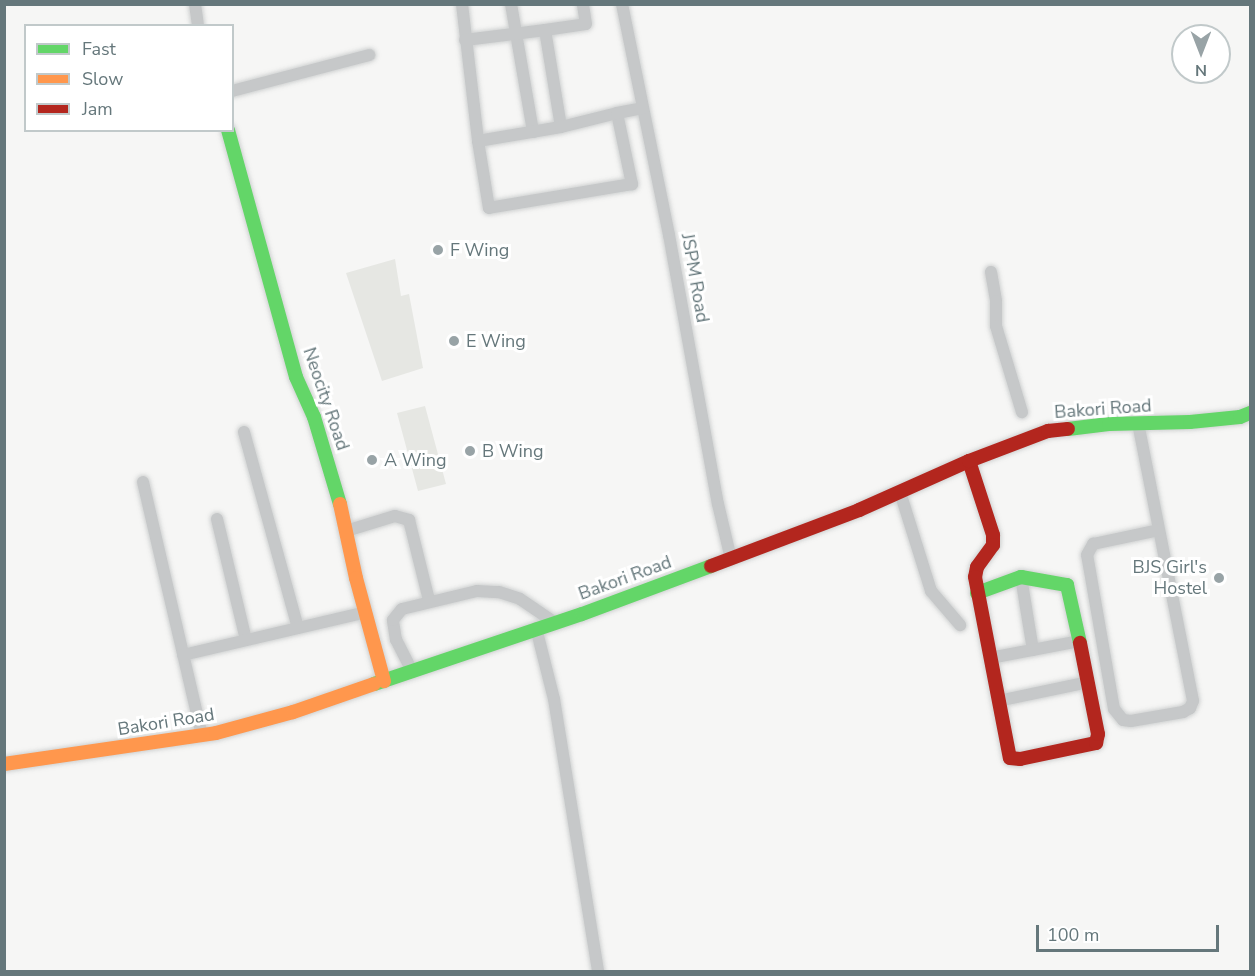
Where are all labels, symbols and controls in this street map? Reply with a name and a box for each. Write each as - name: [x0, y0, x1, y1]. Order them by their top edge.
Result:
- legend: [24, 24, 234, 132]
- north arrow: [1171, 24, 1231, 84]
- text: Fast: [82, 37, 116, 61]
- text: N: [1195, 59, 1207, 81]
- text: Slow: [82, 67, 123, 91]
- text: Jam: [82, 97, 113, 121]
- street label: JSPM Road: [677, 232, 713, 324]
- place label: F Wing: [450, 239, 509, 261]
- marker: F Wing: [431, 243, 445, 257]
- place label: E Wing: [466, 330, 526, 352]
- marker: E Wing: [447, 334, 461, 348]
- street label: Neocity Road: [298, 345, 354, 453]
- street label: Bakori Road: [1054, 395, 1152, 423]
- place label: B Wing: [482, 440, 544, 462]
- marker: B Wing: [463, 444, 477, 458]
- place label: A Wing: [384, 449, 447, 471]
- marker: A Wing: [365, 453, 379, 467]
- street label: Bakori Road: [575, 551, 675, 605]
- place label: BJS Girl's Hostel: [1132, 557, 1207, 600]
- marker: BJS Girl's Hostel: [1212, 571, 1226, 585]
- street label: Bakori Road: [116, 704, 216, 740]
- scale bar: [1039, 913, 1222, 951]
- text: 100 m: [1047, 923, 1099, 947]

